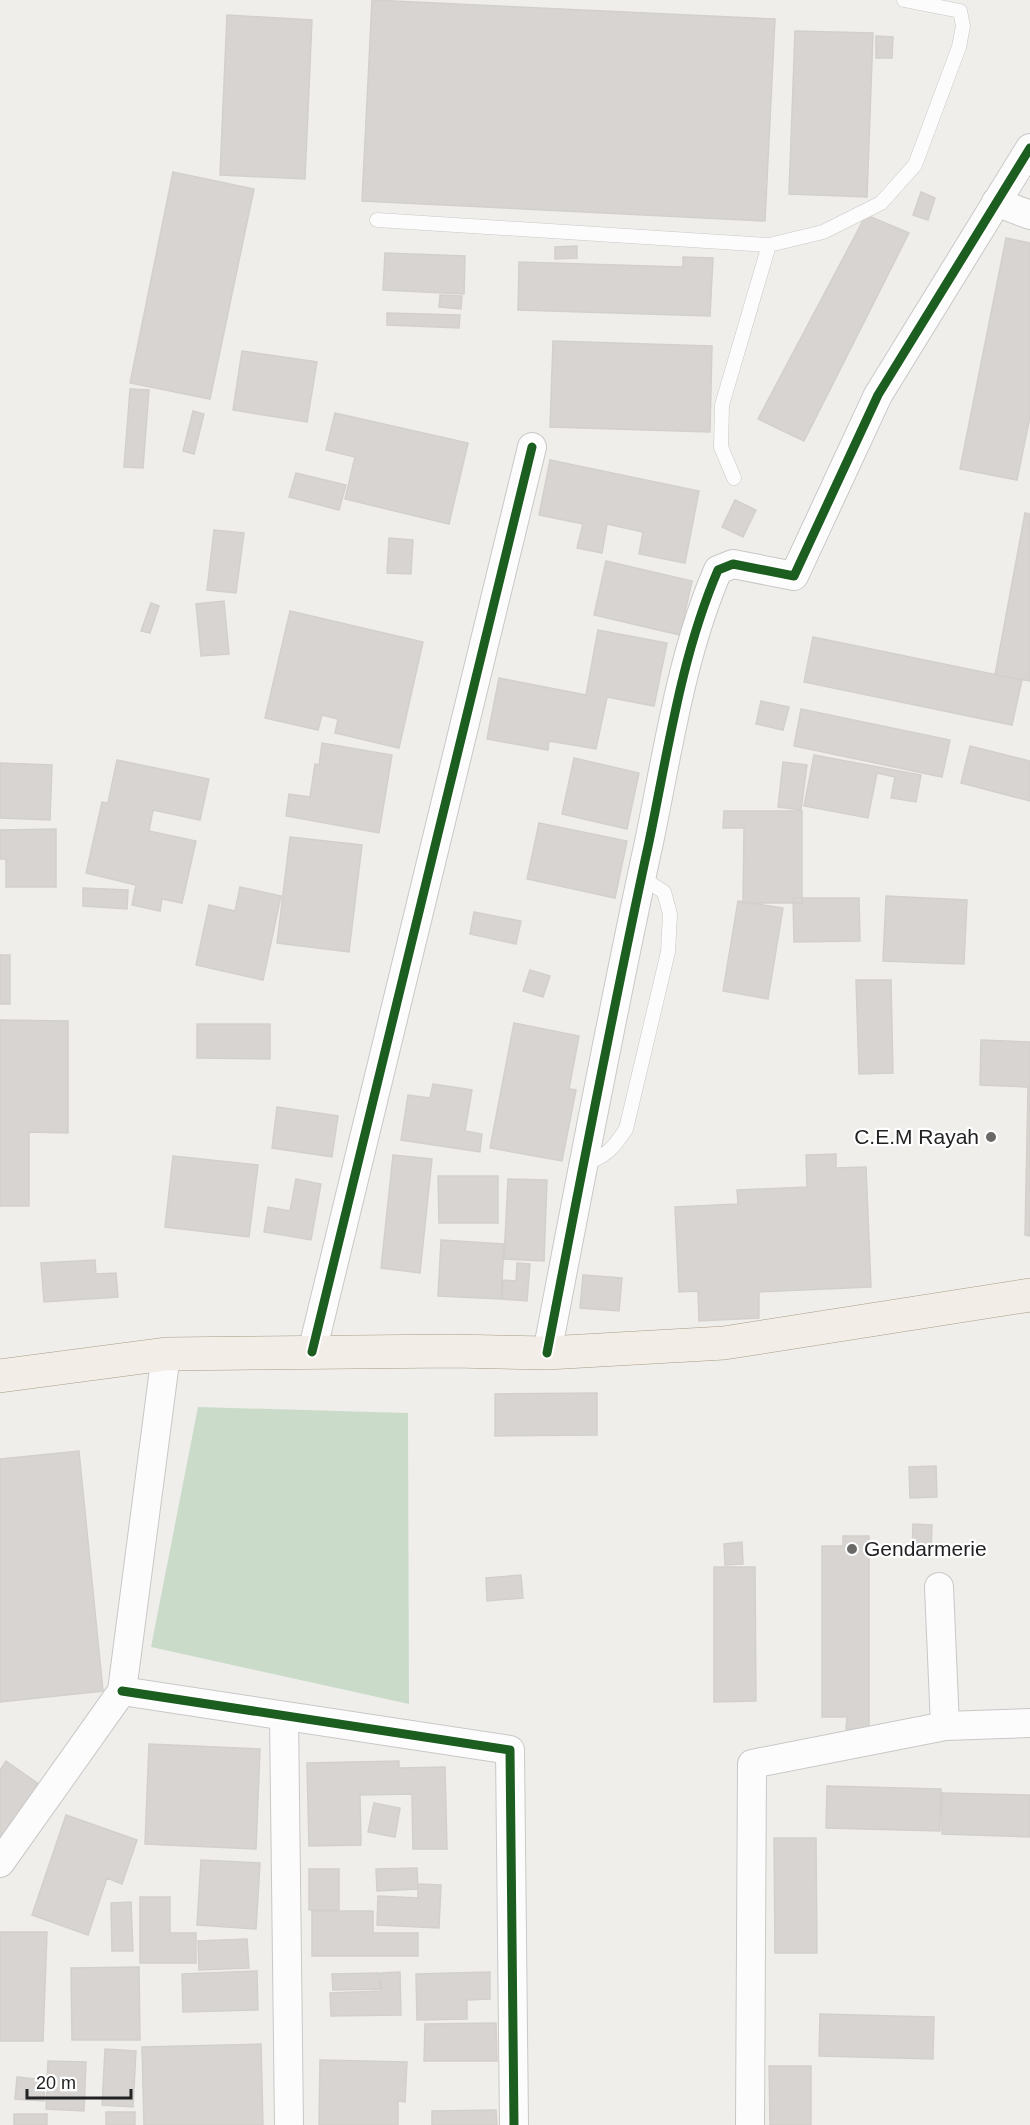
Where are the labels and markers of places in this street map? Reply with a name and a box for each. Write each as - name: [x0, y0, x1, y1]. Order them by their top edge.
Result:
- place label: C.E.M Rayah: [854, 1125, 979, 1148]
- marker: C.E.M Rayah: [984, 1130, 998, 1144]
- place label: Gendarmerie: [864, 1537, 987, 1560]
- marker: Gendarmerie: [845, 1542, 859, 1556]

